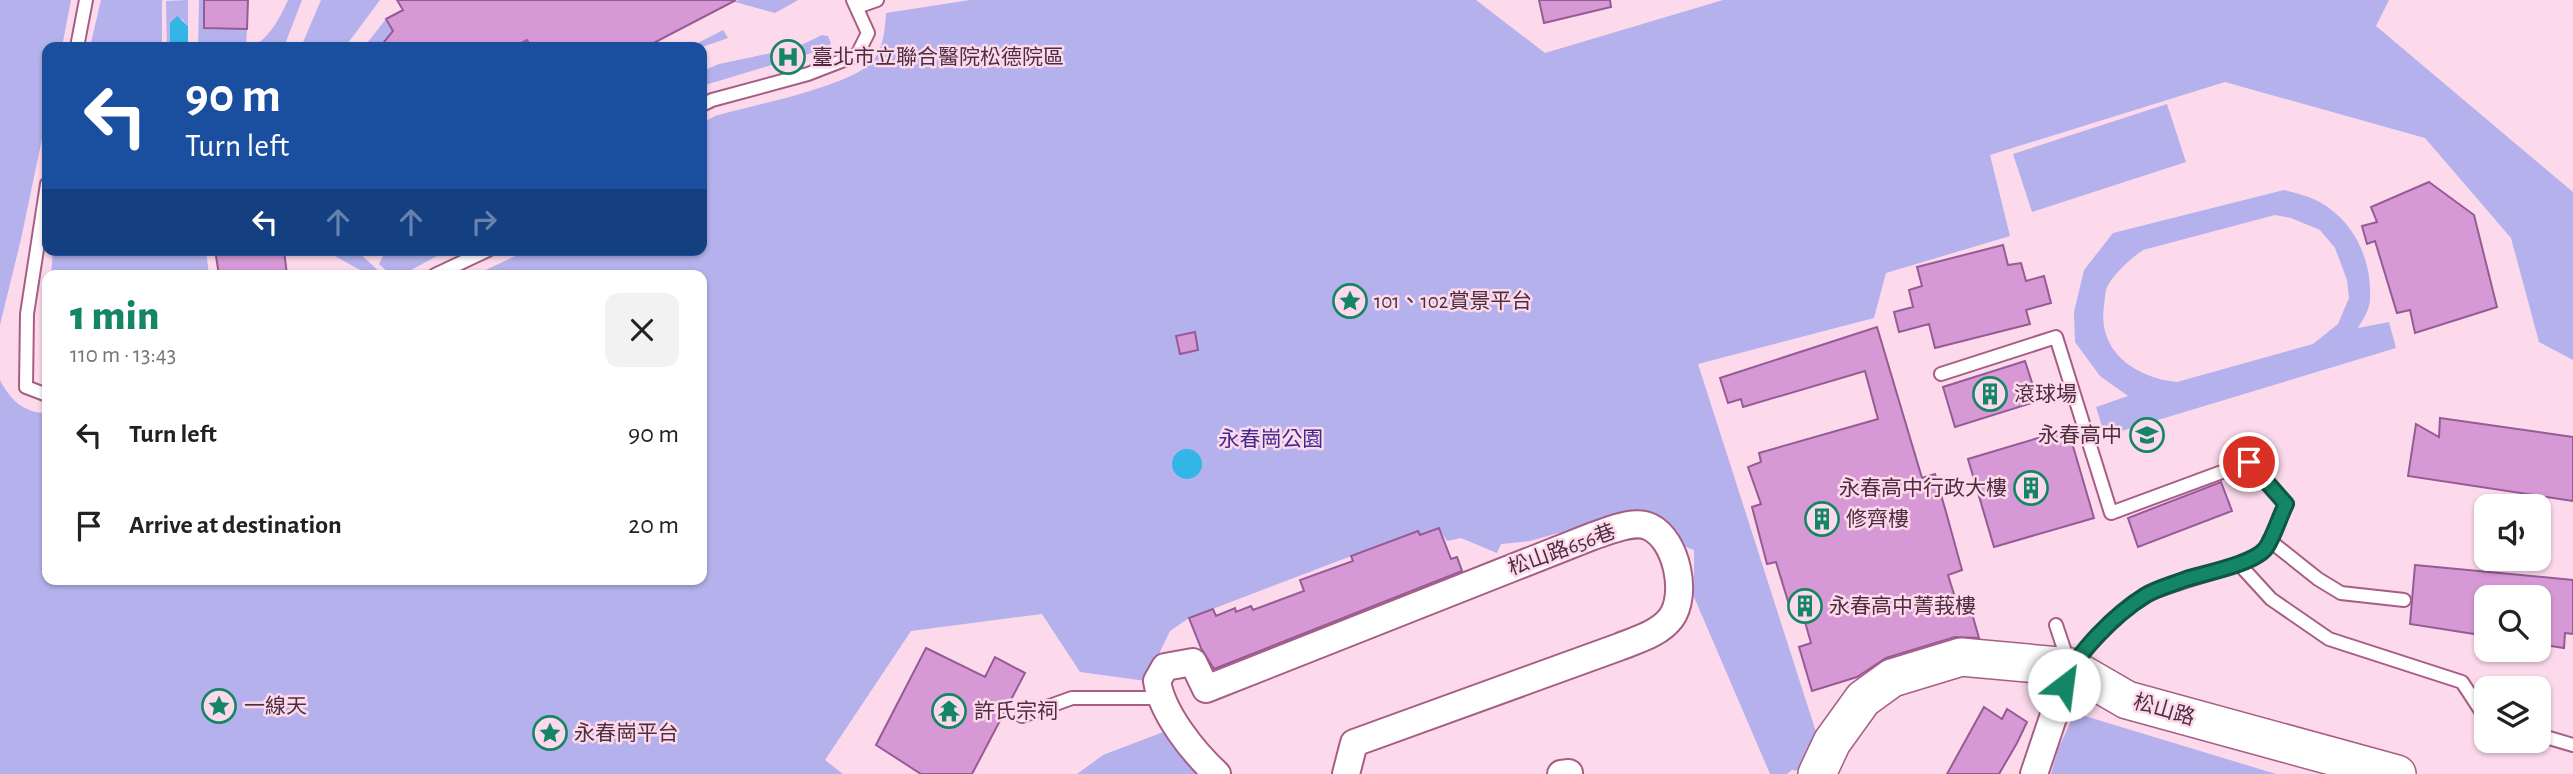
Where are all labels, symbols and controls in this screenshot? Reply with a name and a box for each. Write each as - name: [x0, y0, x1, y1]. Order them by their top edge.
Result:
- hospital icon: 臺北市立聯合醫院松德院區: [769, 38, 807, 76]
- place label: 臺北市立聯合醫院松德院區: [812, 46, 1064, 68]
- icon: left: [70, 70, 161, 161]
- text: 90 m: [185, 72, 281, 121]
- text: Turn left: [185, 130, 289, 162]
- icon: left: [246, 203, 284, 241]
- icon: ahead: [319, 203, 357, 241]
- icon: ahead: [392, 203, 430, 241]
- icon: right: [465, 203, 503, 241]
- place icon: 101、102賞景平台: [1331, 282, 1369, 320]
- place label: 101、102賞景平台: [1374, 290, 1532, 312]
- button: close: [605, 293, 679, 367]
- text: 1 min: [70, 295, 159, 337]
- text: 110 m · 13:43: [70, 344, 176, 367]
- building icon: 滾球場: [1971, 375, 2009, 413]
- place label: 滾球場: [2014, 383, 2077, 405]
- icon: left: [70, 416, 108, 454]
- school or university icon: 永春高中: [2128, 416, 2166, 454]
- text: Turn left: [129, 421, 217, 447]
- text: 90 m: [628, 421, 679, 447]
- place label: 永春高中: [2038, 424, 2122, 446]
- park label: 永春崗公園: [1219, 428, 1324, 450]
- pin: [2219, 432, 2279, 492]
- icon: arrive: [2230, 443, 2268, 481]
- building icon: 永春高中行政大樓: [2012, 469, 2050, 507]
- place label: 永春高中行政大樓: [1839, 477, 2007, 499]
- map controls: [2474, 494, 2551, 753]
- button: sound: [2474, 494, 2551, 571]
- building icon: 修齊樓: [1803, 500, 1841, 538]
- icon: arrive: [70, 507, 108, 545]
- place label: 修齊樓: [1846, 508, 1909, 530]
- text: Arrive at destination: [129, 512, 342, 538]
- text: 20 m: [628, 512, 679, 538]
- street label: 松山路656巷: [1505, 520, 1618, 579]
- button: search: [2474, 585, 2551, 662]
- building icon: 永春高中菁莪樓: [1786, 587, 1824, 625]
- place label: 永春高中菁莪樓: [1829, 595, 1976, 617]
- position arrow: [2027, 648, 2101, 722]
- button: layers: [2474, 676, 2551, 753]
- place icon: 一線天: [200, 687, 238, 725]
- street label: 松山路: [2131, 690, 2197, 729]
- temple icon: 許氏宗祠: [930, 692, 968, 730]
- place label: 一線天: [244, 695, 307, 717]
- place label: 許氏宗祠: [974, 700, 1058, 722]
- place icon: 永春崗平台: [531, 714, 569, 752]
- place label: 永春崗平台: [574, 722, 679, 744]

